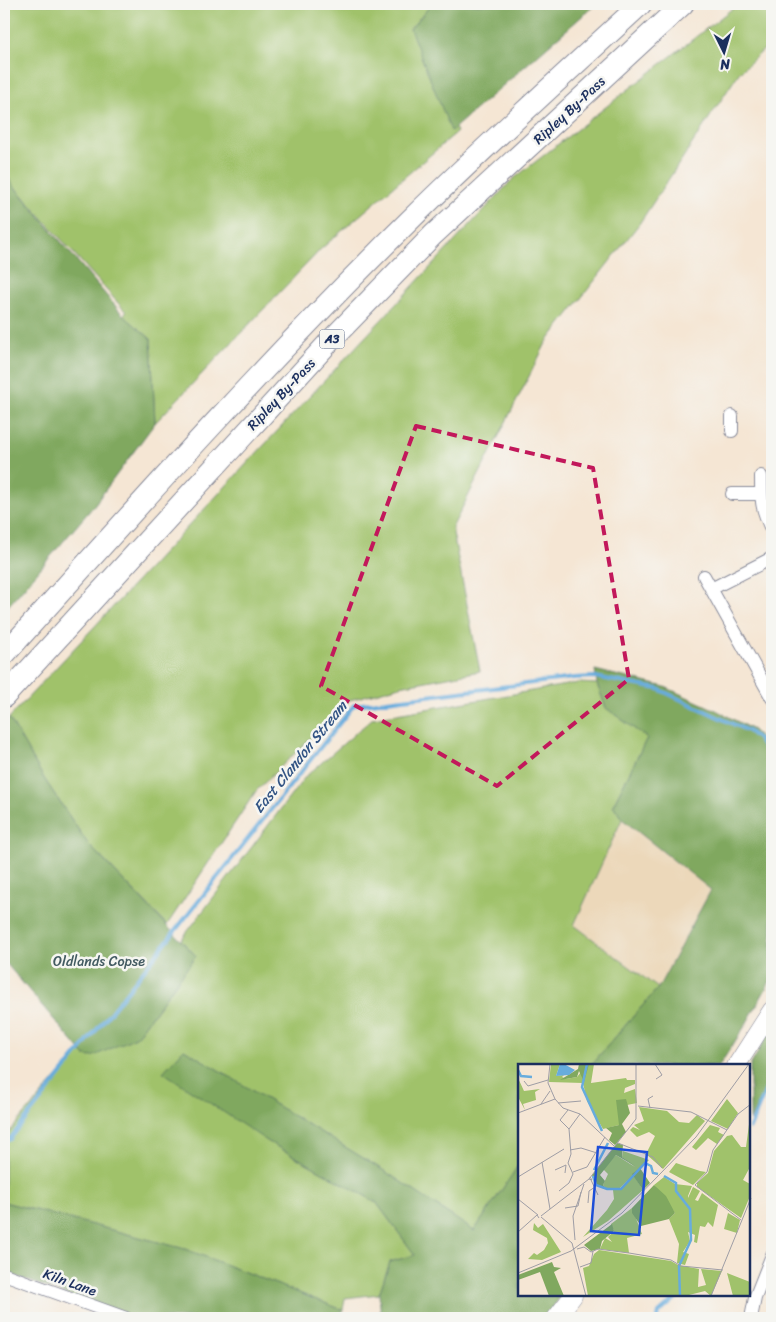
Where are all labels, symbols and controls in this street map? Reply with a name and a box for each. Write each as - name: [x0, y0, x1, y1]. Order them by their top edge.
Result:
- north arrow: [698, 28, 748, 78]
- text: N: [719, 51, 732, 77]
- street label: Ripley By-Pass: [527, 70, 612, 151]
- road number: A3: [320, 329, 344, 348]
- street label: Ripley By-Pass: [241, 352, 322, 436]
- water label: East Clandon Stream: [246, 694, 355, 819]
- park label: Oldlands Copse: [53, 949, 145, 974]
- inset map: [518, 1064, 751, 1297]
- street label: Kiln Lane: [40, 1261, 100, 1304]

